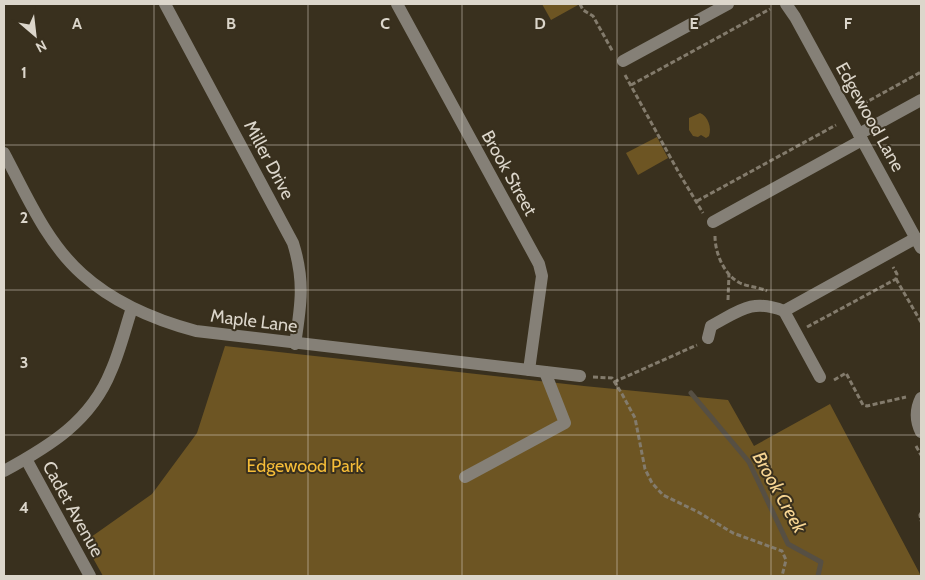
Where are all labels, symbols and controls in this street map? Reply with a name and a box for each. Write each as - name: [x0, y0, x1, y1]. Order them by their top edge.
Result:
- north arrow: [10, 10, 60, 60]
- text: A: [72, 14, 82, 33]
- text: B: [226, 14, 236, 33]
- text: C: [380, 14, 390, 33]
- text: D: [534, 14, 546, 33]
- text: E: [689, 14, 699, 33]
- text: F: [844, 14, 853, 33]
- text: N: [33, 36, 50, 57]
- street label: Edgewood Lane: [831, 58, 909, 176]
- text: 1: [21, 63, 27, 82]
- street label: Miller Drive: [239, 117, 299, 203]
- street label: Brook Street: [477, 126, 541, 220]
- text: 2: [20, 208, 28, 227]
- street label: Maple Lane: [209, 305, 299, 337]
- text: 3: [20, 353, 28, 372]
- water label: Brook Creek: [748, 447, 812, 538]
- park label: Edgewood Park: [246, 455, 364, 477]
- street label: Cadet Avenue: [38, 457, 108, 561]
- text: 4: [19, 498, 29, 517]

